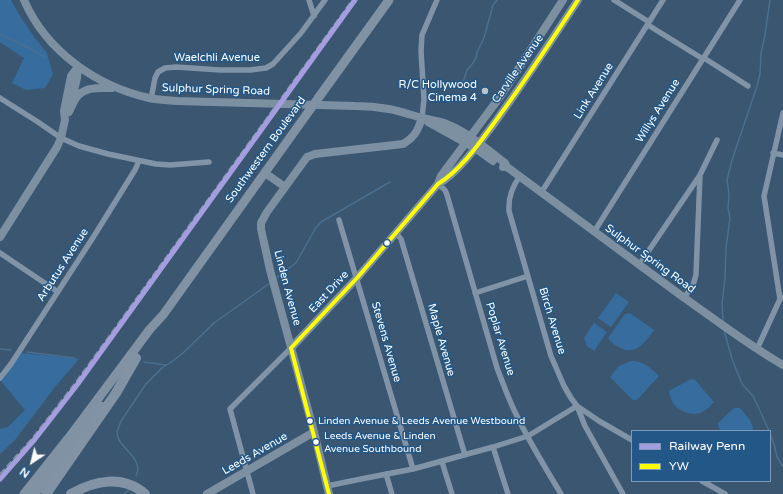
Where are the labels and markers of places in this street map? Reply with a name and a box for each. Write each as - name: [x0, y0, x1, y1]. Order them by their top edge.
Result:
- place label: R/C Hollywood Cinema 4: [399, 78, 477, 104]
- marker: R/C Hollywood Cinema 4: [480, 86, 490, 96]
- unlabelled marker: [382, 238, 392, 248]
- place label: Linden Avenue & Leeds Avenue Westbound: [318, 415, 525, 427]
- marker: Linden Avenue & Leeds Avenue Westbound: [305, 416, 315, 426]
- place label: Leeds Avenue & Linden Avenue Southbound: [324, 430, 435, 454]
- marker: Leeds Avenue & Linden Avenue Southbound: [311, 437, 321, 447]

